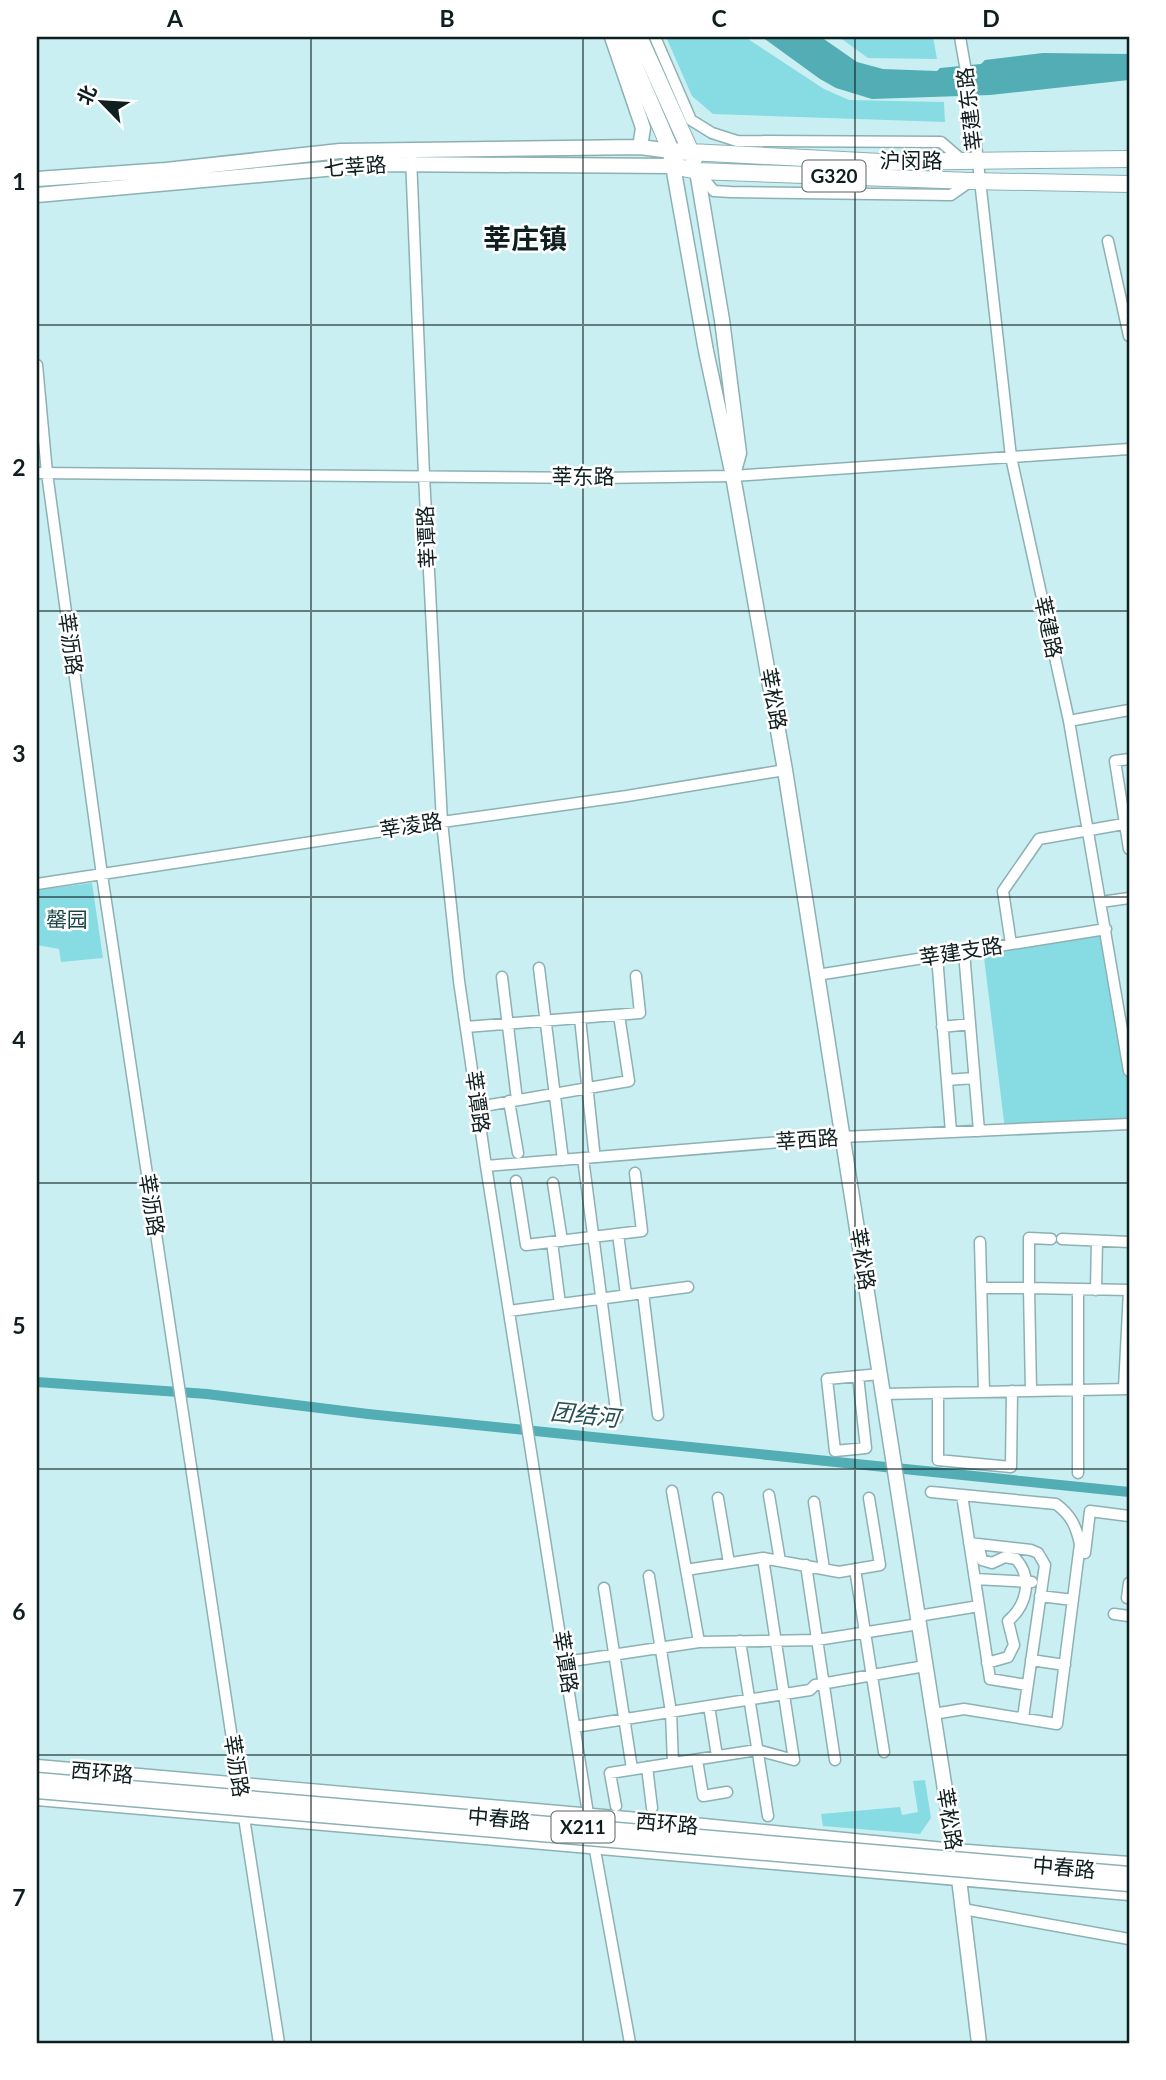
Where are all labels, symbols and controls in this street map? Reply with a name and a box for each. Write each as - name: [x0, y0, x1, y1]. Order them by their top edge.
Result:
- text: A: [166, 4, 184, 32]
- text: B: [439, 4, 455, 32]
- text: C: [711, 4, 727, 32]
- text: D: [982, 4, 1000, 32]
- north arrow: [66, 66, 136, 136]
- street label: 莘建东路: [951, 66, 986, 152]
- text: 北: [72, 81, 101, 108]
- street label: 沪闵路: [880, 147, 943, 172]
- street label: 七莘路: [323, 151, 387, 180]
- road number: G320: [802, 160, 866, 192]
- text: 1: [12, 167, 26, 195]
- district label: 莘庄镇: [483, 221, 567, 255]
- text: 2: [12, 453, 26, 481]
- street label: 莘东路: [552, 463, 615, 488]
- street label: 莘谭路: [411, 505, 440, 569]
- street label: 莘建路: [1031, 593, 1068, 660]
- street label: 莘沥路: [55, 611, 88, 677]
- street label: 莘松路: [757, 666, 792, 732]
- text: 3: [12, 739, 26, 767]
- street label: 莘凌路: [378, 807, 444, 842]
- park label: 罄园: [46, 906, 88, 931]
- street label: 莘建支路: [917, 932, 1004, 969]
- text: 4: [12, 1025, 26, 1053]
- street label: 莘谭路: [462, 1069, 495, 1135]
- street label: 莘西路: [775, 1124, 839, 1153]
- street label: 莘沥路: [135, 1172, 170, 1238]
- street label: 莘松路: [846, 1226, 881, 1292]
- text: 5: [12, 1311, 26, 1339]
- water label: 团结河: [549, 1396, 625, 1432]
- text: 6: [12, 1597, 26, 1625]
- street label: 莘谭路: [549, 1629, 584, 1695]
- street label: 莘沥路: [220, 1733, 255, 1799]
- street label: 西环路: [70, 1756, 135, 1787]
- street label: 莘松路: [933, 1786, 968, 1852]
- street label: 中春路: [467, 1802, 532, 1833]
- street label: 西环路: [635, 1807, 700, 1838]
- road number: X211: [552, 1812, 614, 1842]
- street label: 中春路: [1032, 1851, 1097, 1882]
- text: 7: [12, 1883, 26, 1911]

